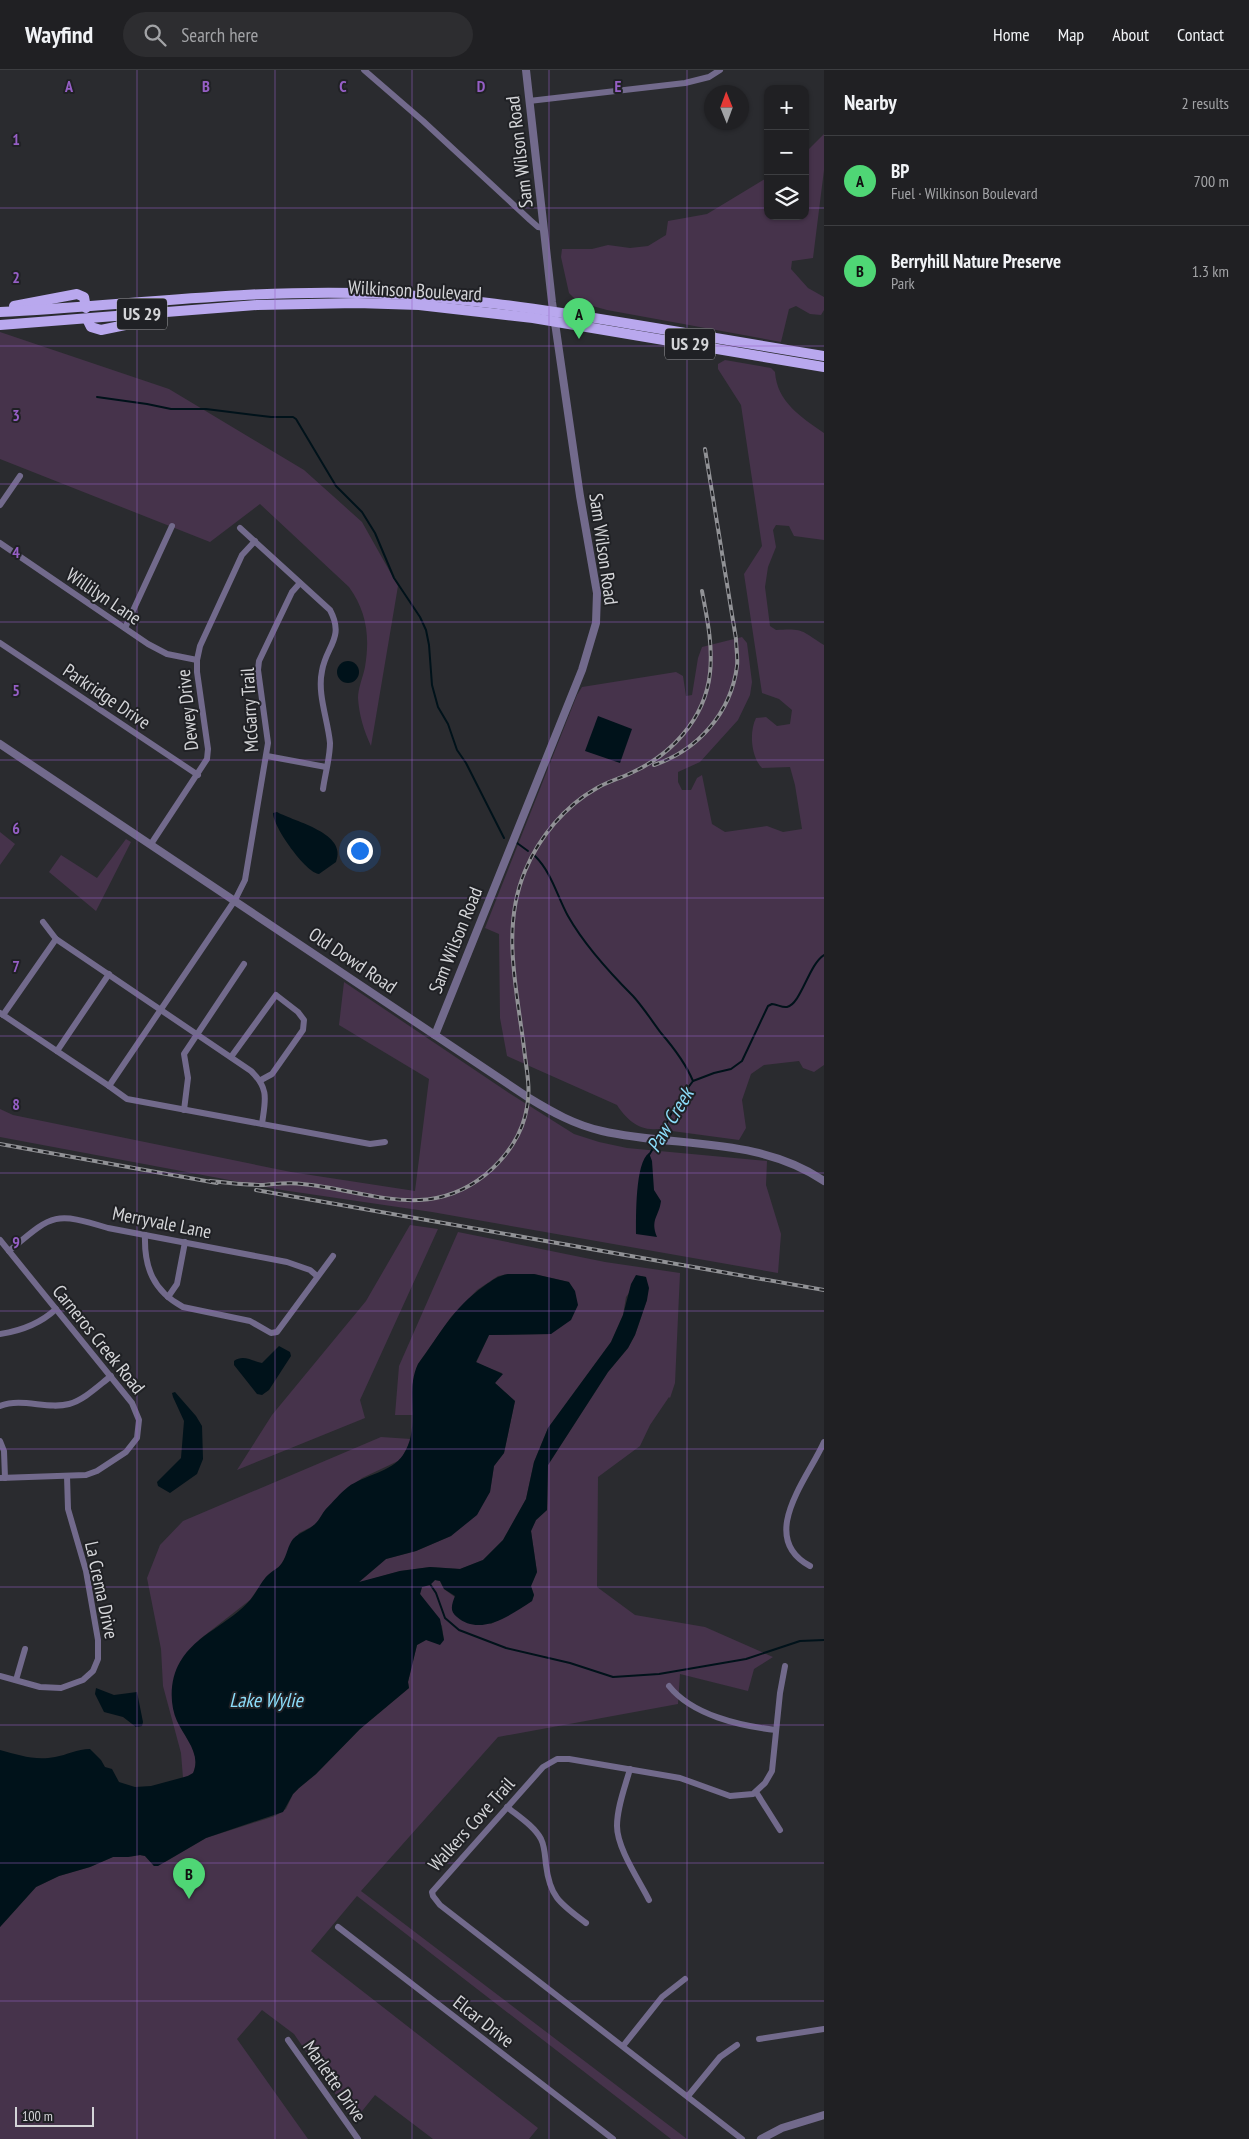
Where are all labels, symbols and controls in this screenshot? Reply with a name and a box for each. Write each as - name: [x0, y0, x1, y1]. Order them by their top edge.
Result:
- search box: [123, 12, 473, 57]
- text: Wayfind: [25, 19, 93, 50]
- icon: search: [141, 21, 169, 49]
- text: Search here: [181, 23, 258, 47]
- text: Home: [993, 23, 1030, 46]
- text: Map: [1058, 23, 1084, 46]
- text: About: [1112, 23, 1149, 46]
- text: Contact: [1177, 23, 1224, 46]
- text: A: [64, 76, 74, 96]
- text: B: [202, 76, 210, 96]
- text: C: [339, 76, 347, 96]
- text: D: [477, 76, 486, 96]
- text: E: [615, 76, 622, 96]
- north arrow: [704, 85, 749, 130]
- map controls: [764, 85, 809, 220]
- button: +: [764, 85, 809, 130]
- text: Nearby: [844, 89, 897, 116]
- text: 2 results: [1182, 93, 1229, 113]
- street label: Sam Wilson Road: [500, 95, 538, 209]
- text: 1: [12, 129, 20, 149]
- button: −: [764, 130, 809, 175]
- text: BP: [891, 159, 909, 183]
- text: A: [856, 171, 864, 191]
- text: 700 m: [1194, 171, 1229, 191]
- button: layers: [764, 175, 809, 220]
- text: Fuel · Wilkinson Boulevard: [891, 183, 1038, 203]
- text: Berryhill Nature Preserve: [891, 249, 1061, 273]
- text: B: [856, 261, 864, 281]
- text: 1.3 km: [1192, 261, 1229, 281]
- text: 2: [12, 267, 20, 287]
- text: Park: [891, 273, 915, 293]
- street label: Wilkinson Boulevard: [348, 275, 482, 305]
- road number: US 29: [117, 298, 167, 330]
- pin: A: [563, 298, 595, 339]
- road number: US 29: [665, 328, 715, 360]
- text: 3: [12, 405, 20, 425]
- street label: Sam Wilson Road: [584, 492, 624, 606]
- text: 4: [12, 542, 20, 562]
- street label: Willilyn Lane: [62, 562, 146, 630]
- street label: Parkridge Drive: [59, 658, 155, 734]
- street label: McGarry Trail: [235, 667, 263, 753]
- street label: Dewey Drive: [171, 668, 203, 752]
- text: 5: [12, 680, 20, 700]
- text: 6: [12, 818, 20, 838]
- your location: [347, 838, 373, 864]
- street label: Sam Wilson Road: [423, 883, 487, 997]
- street label: Old Dowd Road: [304, 922, 402, 998]
- text: 7: [12, 956, 20, 976]
- water label: Paw Creek: [641, 1081, 700, 1157]
- text: 8: [12, 1094, 20, 1114]
- street label: Merryvale Lane: [110, 1201, 214, 1243]
- text: 9: [12, 1232, 20, 1252]
- street label: Carneros Creek Road: [48, 1279, 150, 1399]
- street label: La Crema Drive: [80, 1539, 124, 1641]
- water label: Lake Wylie: [229, 1687, 305, 1713]
- street label: Walkers Cove Trail: [423, 1772, 520, 1876]
- pin: B: [173, 1858, 205, 1899]
- street label: Elcar Drive: [449, 1990, 519, 2052]
- street label: Marlette Drive: [298, 2036, 372, 2126]
- scale bar: [15, 2104, 94, 2127]
- text: 100 m: [22, 2107, 53, 2125]

